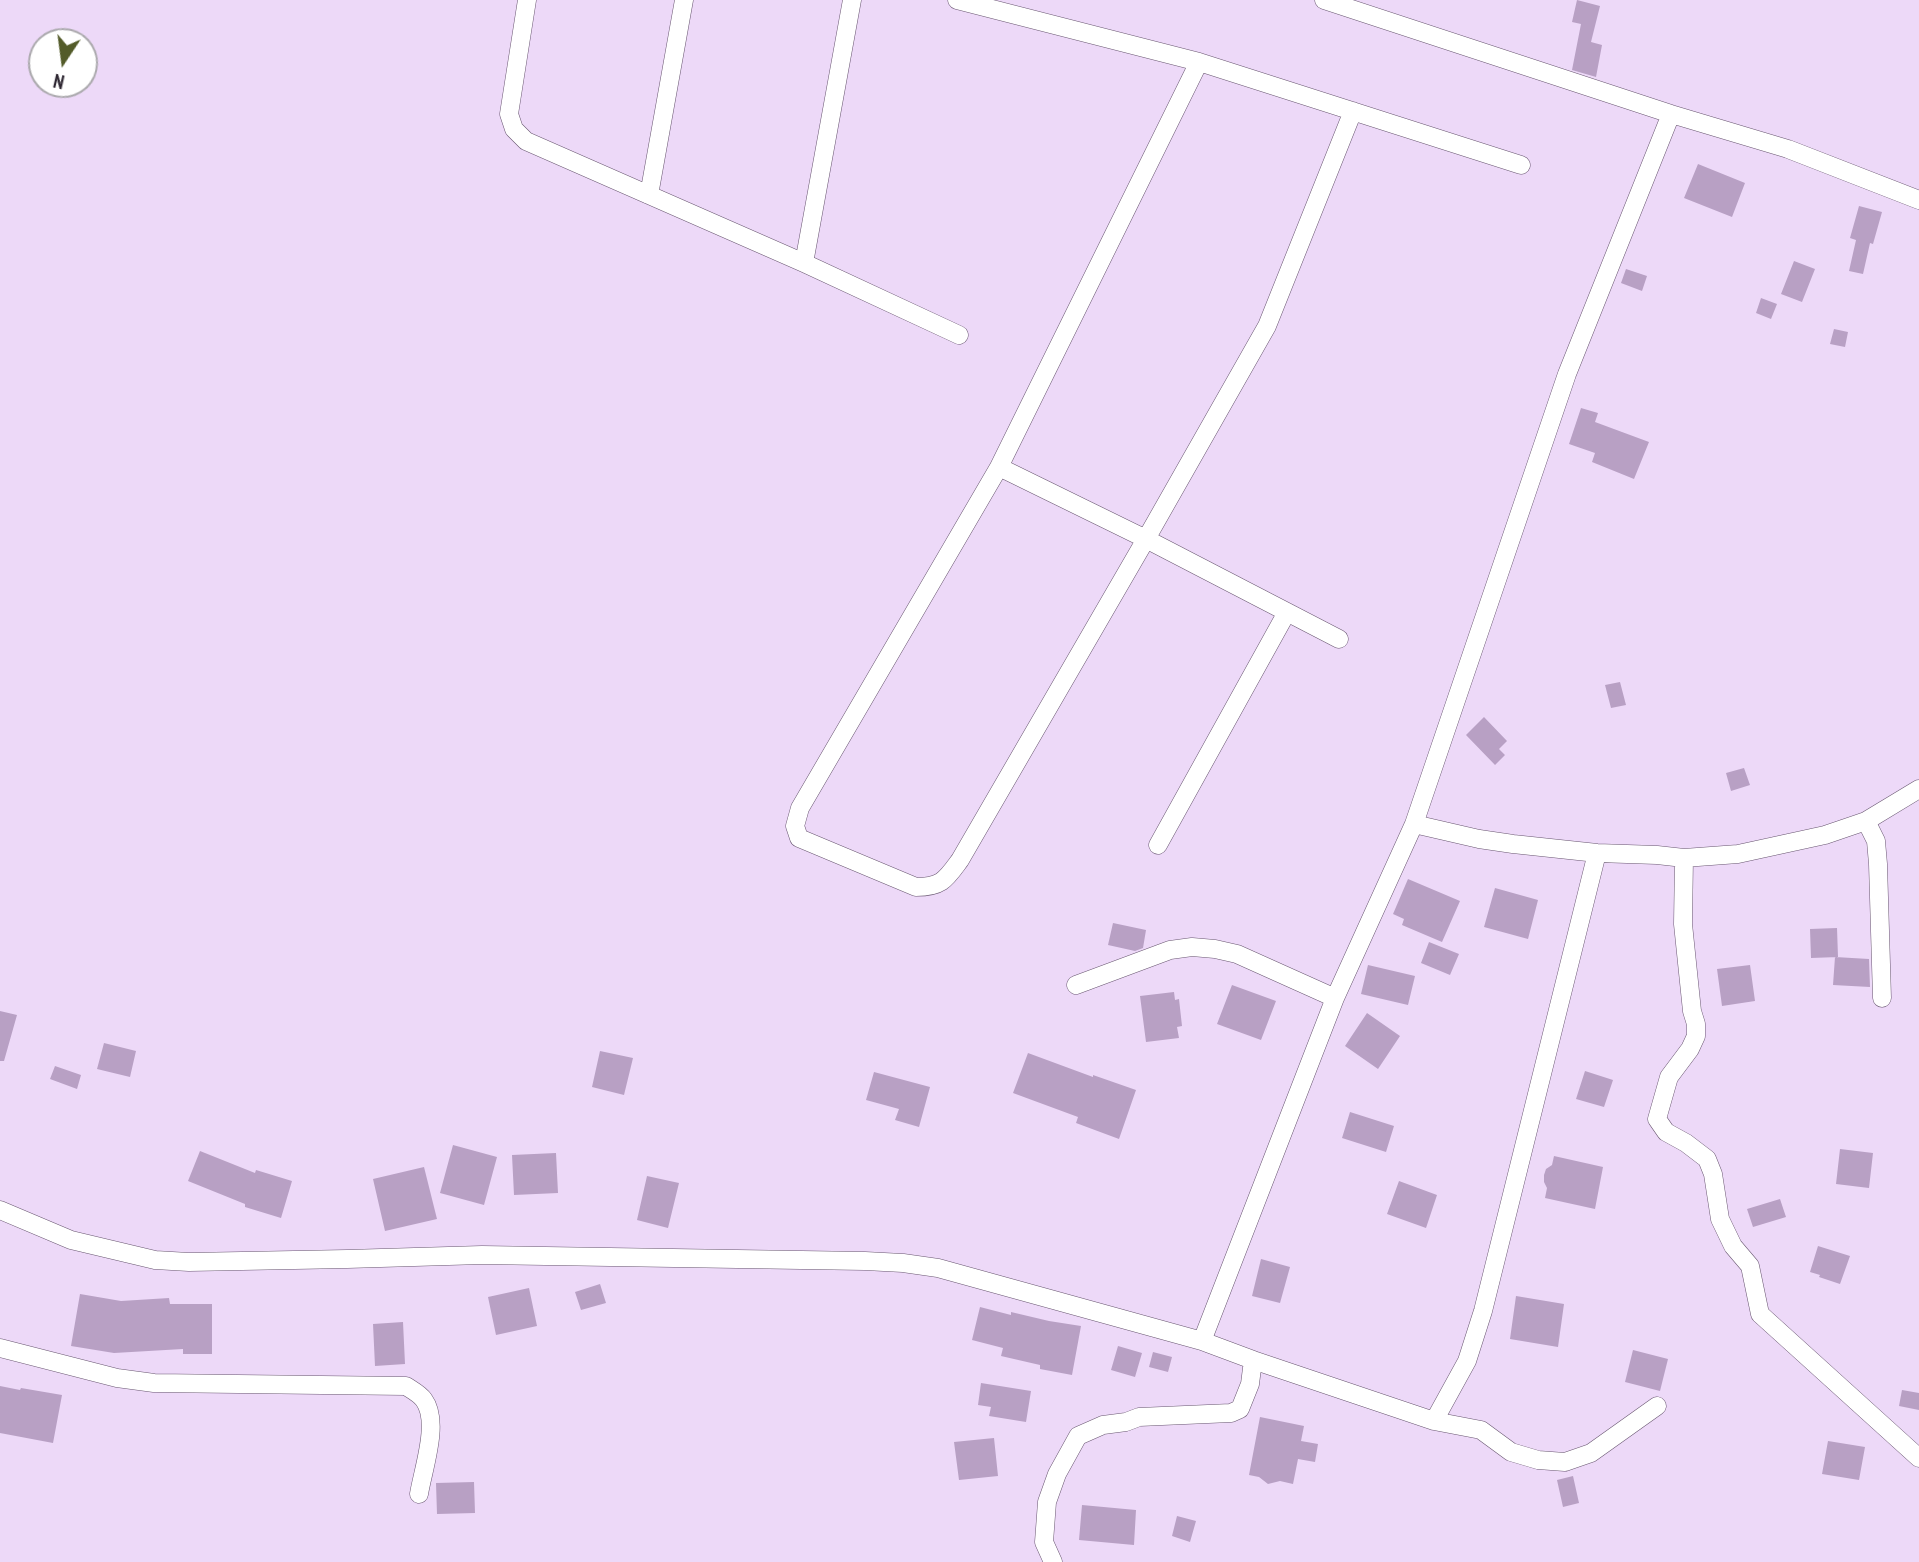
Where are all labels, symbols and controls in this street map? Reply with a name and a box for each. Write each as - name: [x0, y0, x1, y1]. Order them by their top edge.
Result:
- north arrow: [28, 28, 98, 98]
- text: N: [51, 69, 66, 94]

